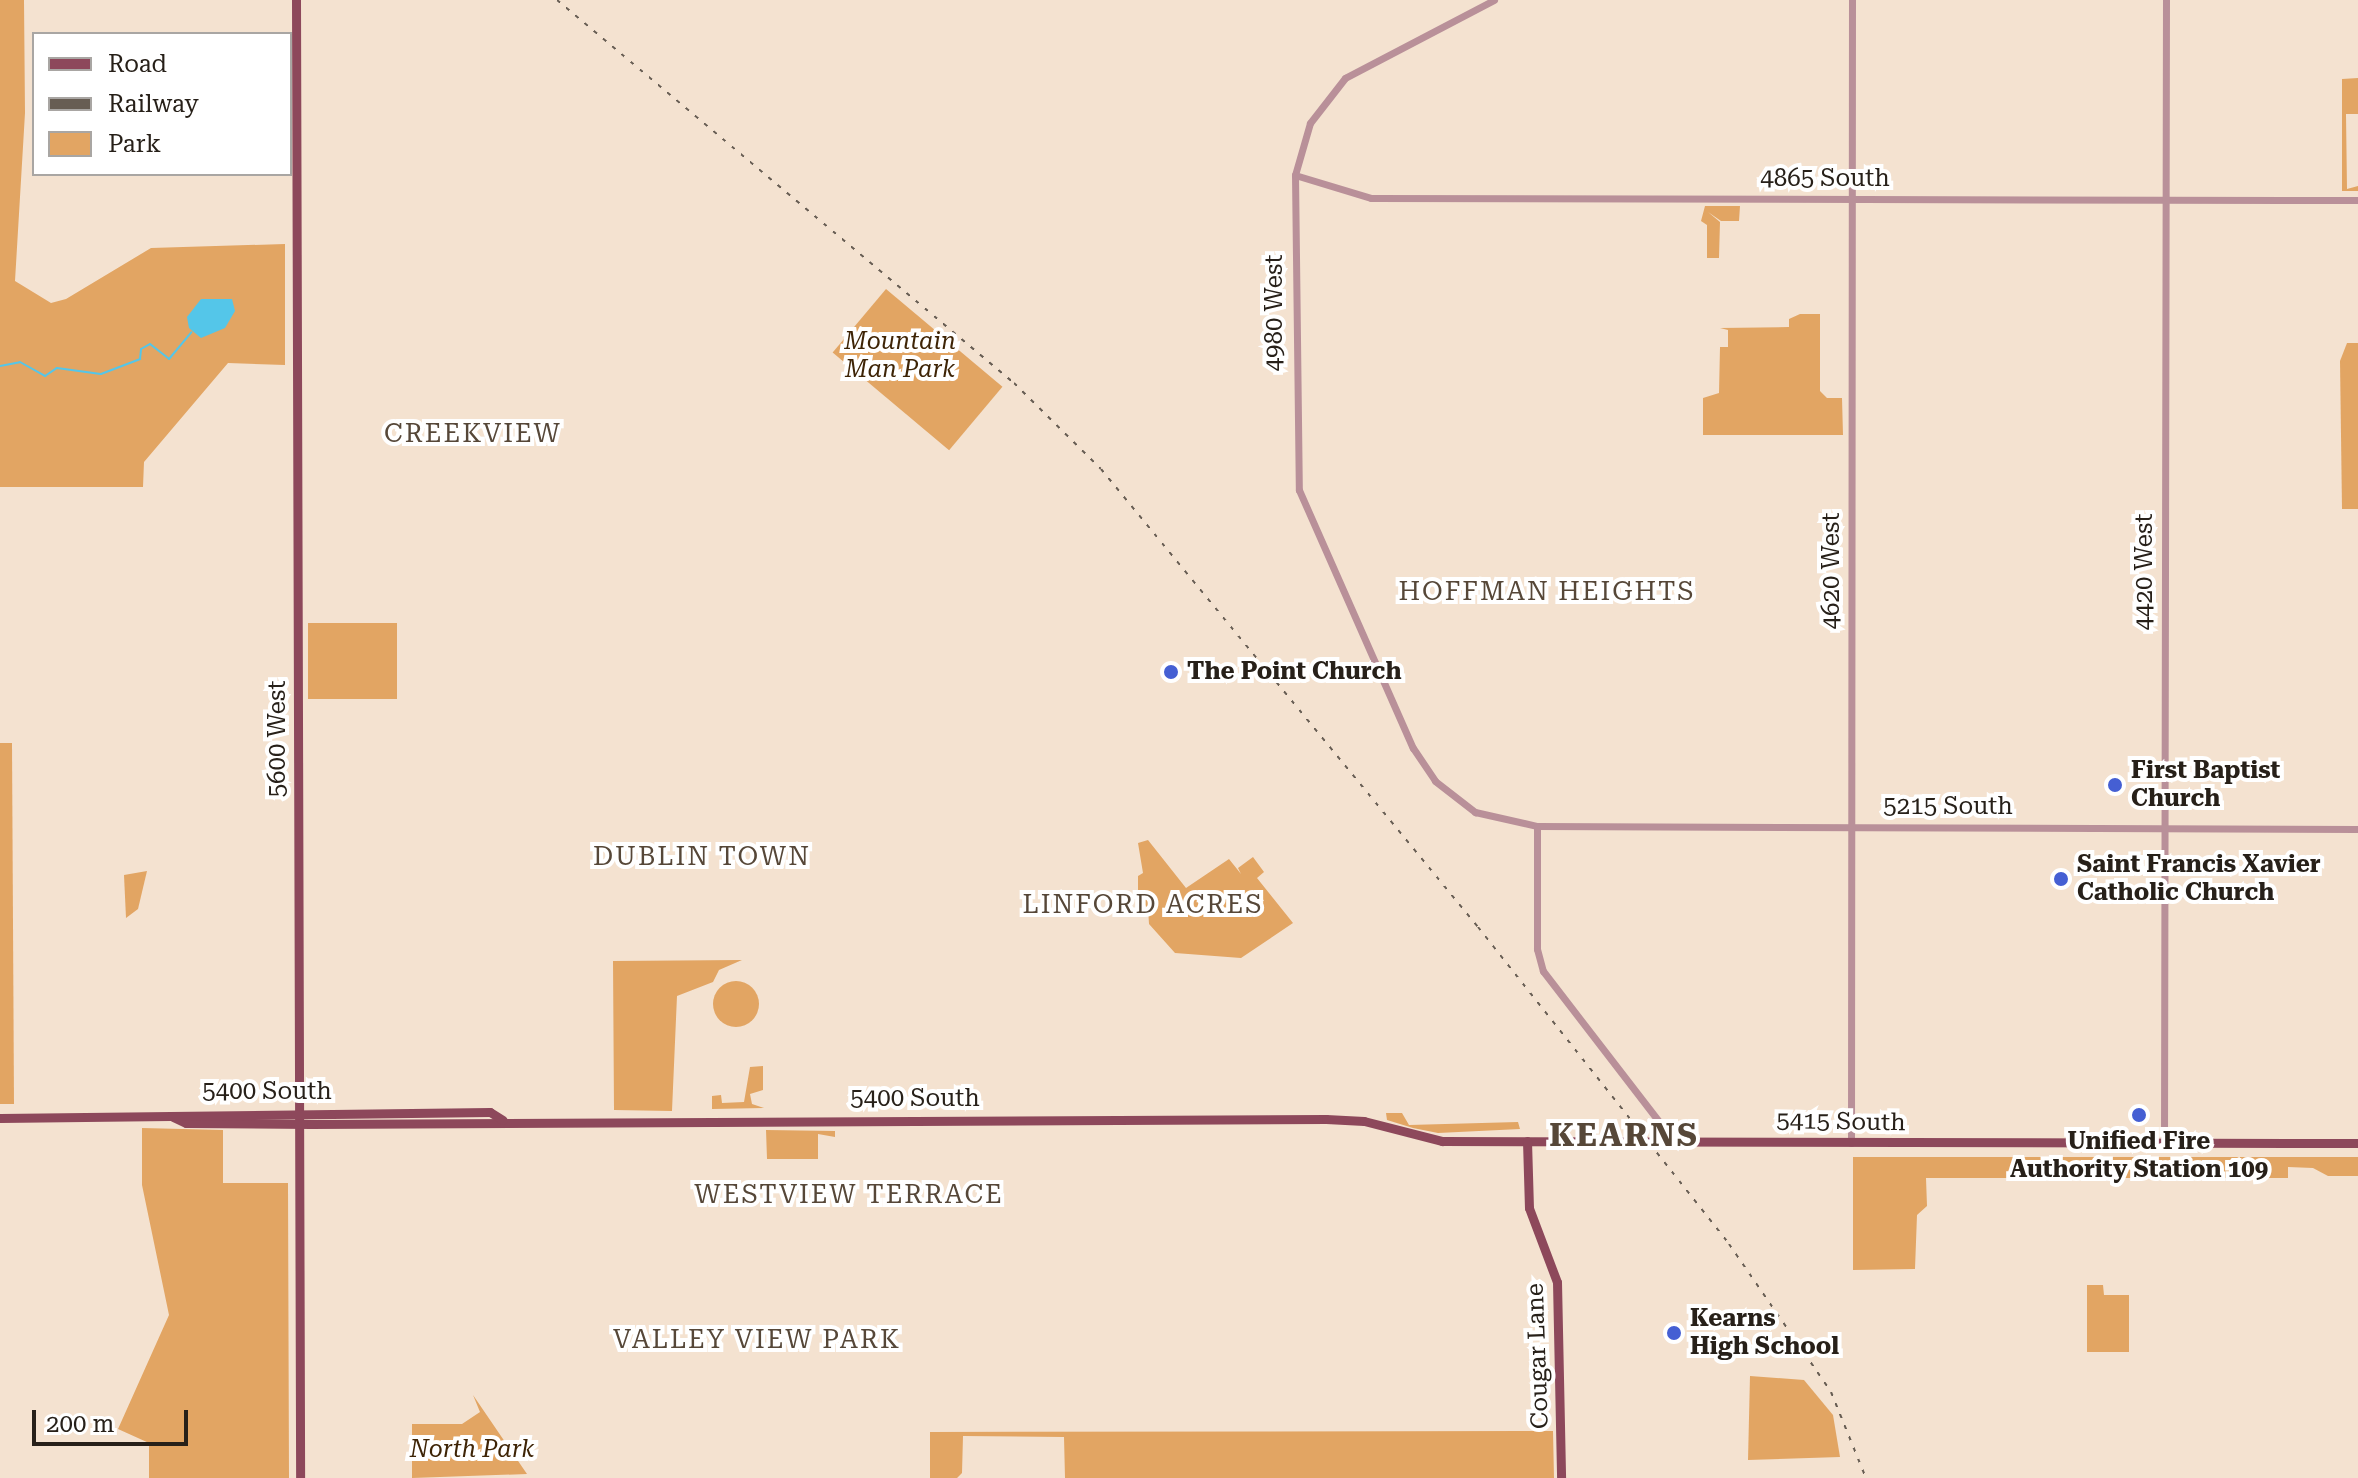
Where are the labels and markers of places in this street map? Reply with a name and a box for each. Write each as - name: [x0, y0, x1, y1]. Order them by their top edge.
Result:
- place label: The Point Church: [1187, 658, 1401, 686]
- marker: The Point Church: [1162, 663, 1180, 681]
- place label: First Baptist Church: [2131, 757, 2280, 813]
- marker: First Baptist Church: [2106, 776, 2124, 794]
- place label: Saint Francis Xavier Catholic Church: [2077, 851, 2321, 907]
- marker: Saint Francis Xavier Catholic Church: [2052, 870, 2070, 888]
- marker: Unified Fire Authority Station 109: [2130, 1106, 2148, 1124]
- place label: Unified Fire Authority Station 109: [2010, 1128, 2268, 1184]
- place label: Kearns High School: [1690, 1305, 1839, 1361]
- marker: Kearns High School: [1665, 1324, 1683, 1342]

